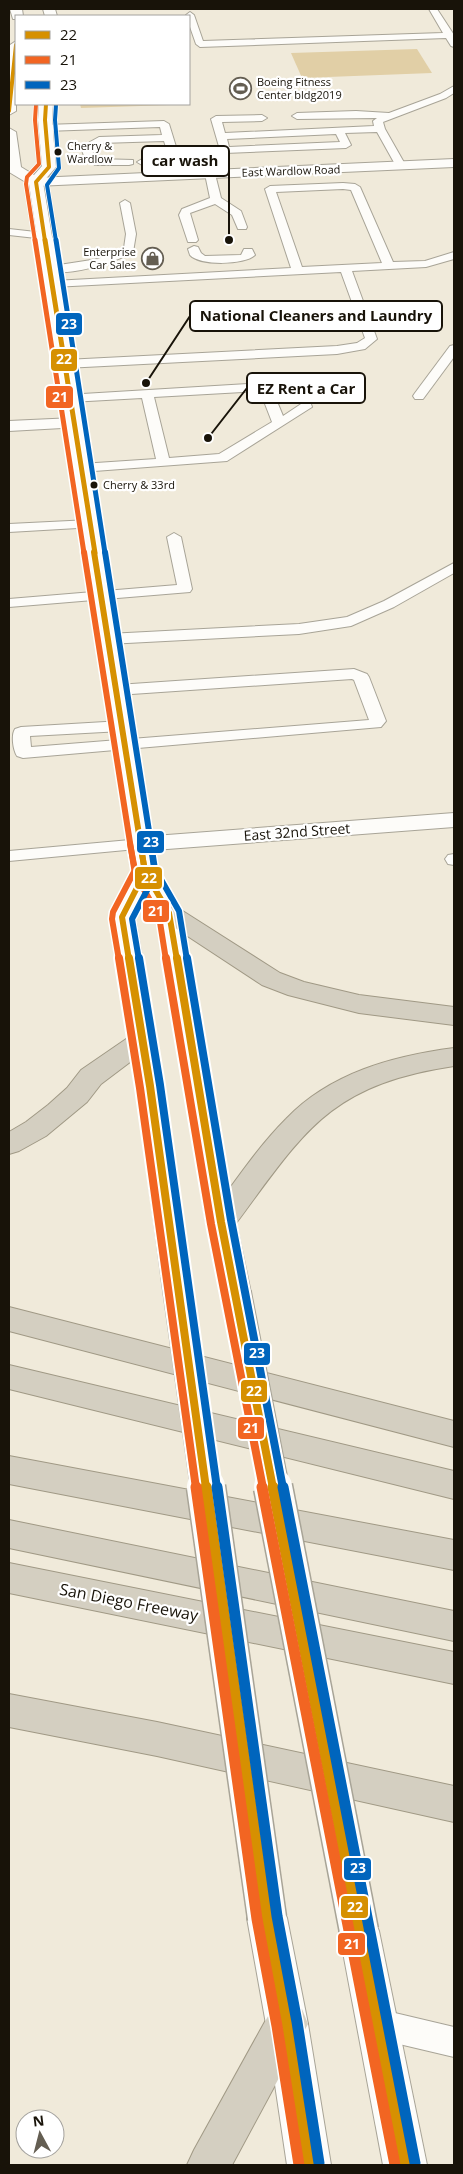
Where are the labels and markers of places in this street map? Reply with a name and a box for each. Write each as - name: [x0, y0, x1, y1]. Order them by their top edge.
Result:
- place label: Boeing Fitness Center bldg2019: [257, 74, 342, 102]
- sports icon: Boeing Fitness Center bldg2019: [229, 76, 253, 100]
- place label: Cherry & Wardlow: [67, 138, 113, 166]
- callout: car wash: [142, 146, 229, 176]
- marker: Cherry & Wardlow: [53, 147, 63, 157]
- place label: Enterprise Car Sales: [83, 244, 136, 272]
- shop icon: Enterprise Car Sales: [140, 246, 164, 270]
- callout: National Cleaners and Laundry: [190, 301, 442, 331]
- callout: EZ Rent a Car: [247, 373, 365, 403]
- place label: Cherry & 33rd: [103, 477, 175, 492]
- marker: Cherry & 33rd: [89, 480, 99, 490]

